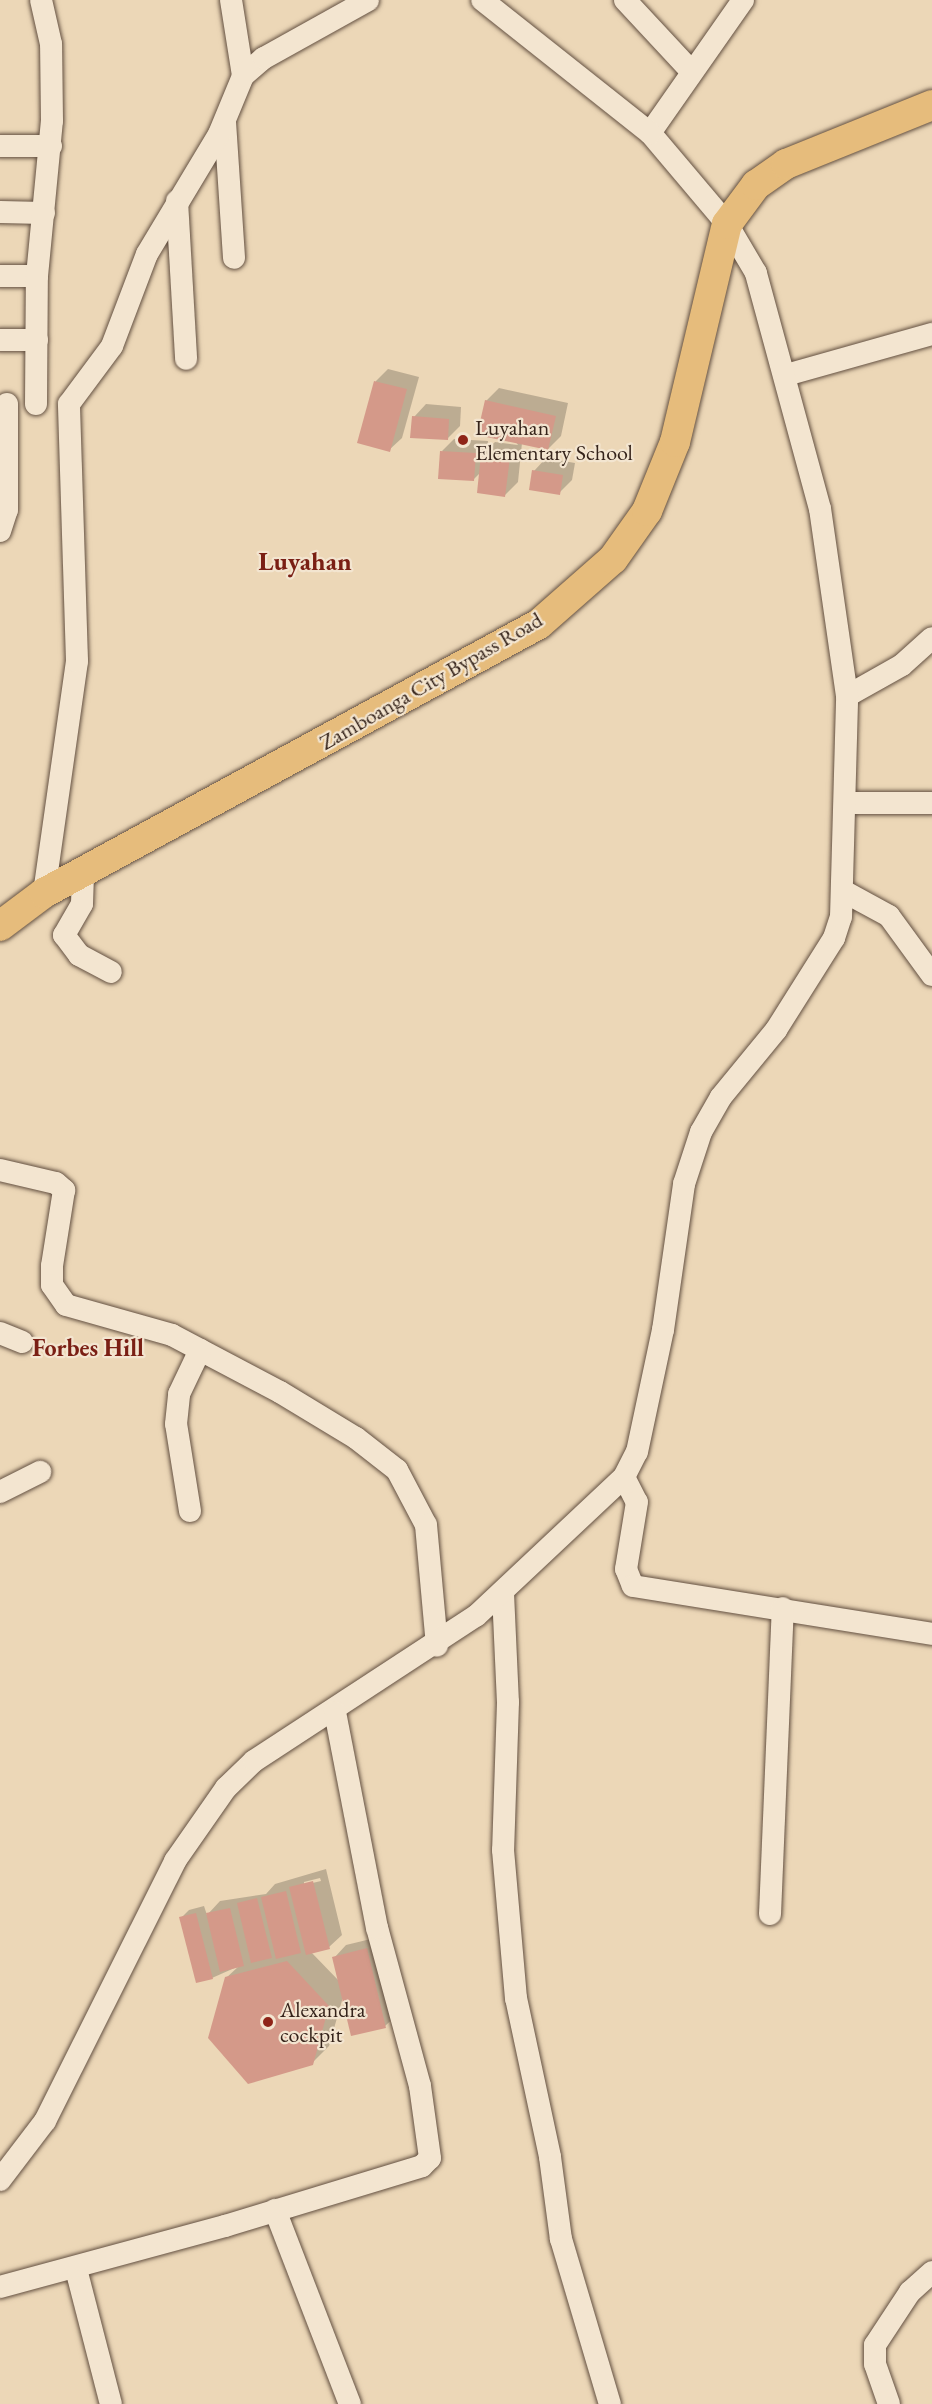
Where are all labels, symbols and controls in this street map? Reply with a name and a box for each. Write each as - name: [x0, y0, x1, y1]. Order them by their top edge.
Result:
- place label: Luyahan Elementary School: [475, 414, 633, 466]
- marker: Luyahan Elementary School: [456, 433, 470, 447]
- district label: Luyahan: [258, 546, 352, 578]
- street label: Zamboanga City Bypass Road: [315, 606, 547, 756]
- district label: Forbes Hill: [32, 1334, 144, 1362]
- place label: Alexandra cockpit: [280, 1996, 366, 2048]
- marker: Alexandra cockpit: [261, 2015, 275, 2029]

